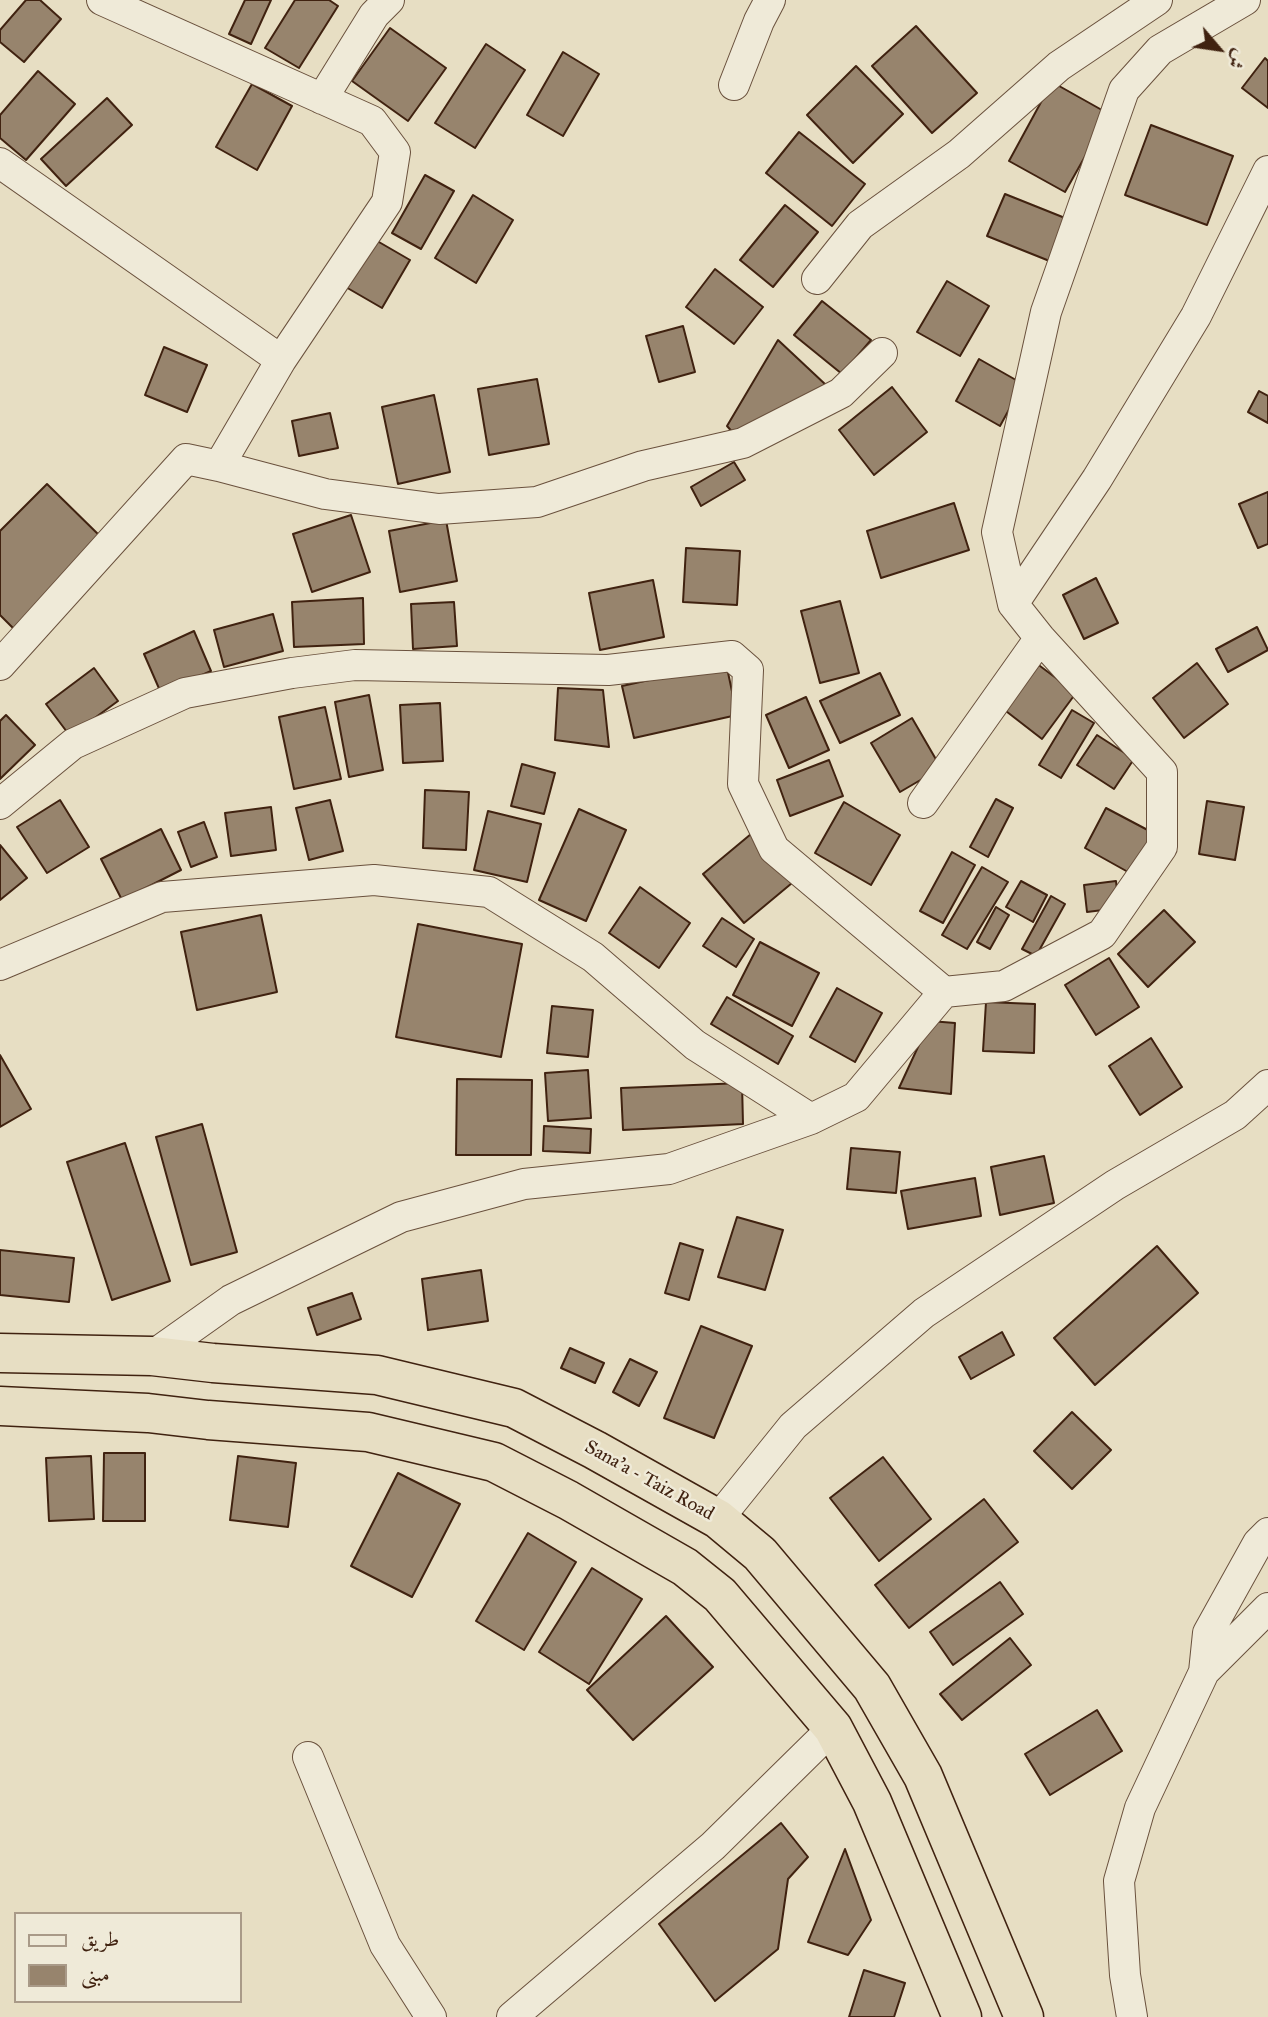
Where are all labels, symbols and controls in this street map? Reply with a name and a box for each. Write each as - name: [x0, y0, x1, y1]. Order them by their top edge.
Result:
- north arrow: [1184, 14, 1254, 84]
- text: ش: [1223, 46, 1252, 73]
- street label: Sana'a - Taiz Road: [580, 1436, 718, 1526]
- legend: [14, 1912, 242, 2003]
- text: طريق: [81, 1926, 119, 1952]
- text: مبنى: [81, 1961, 110, 1987]

